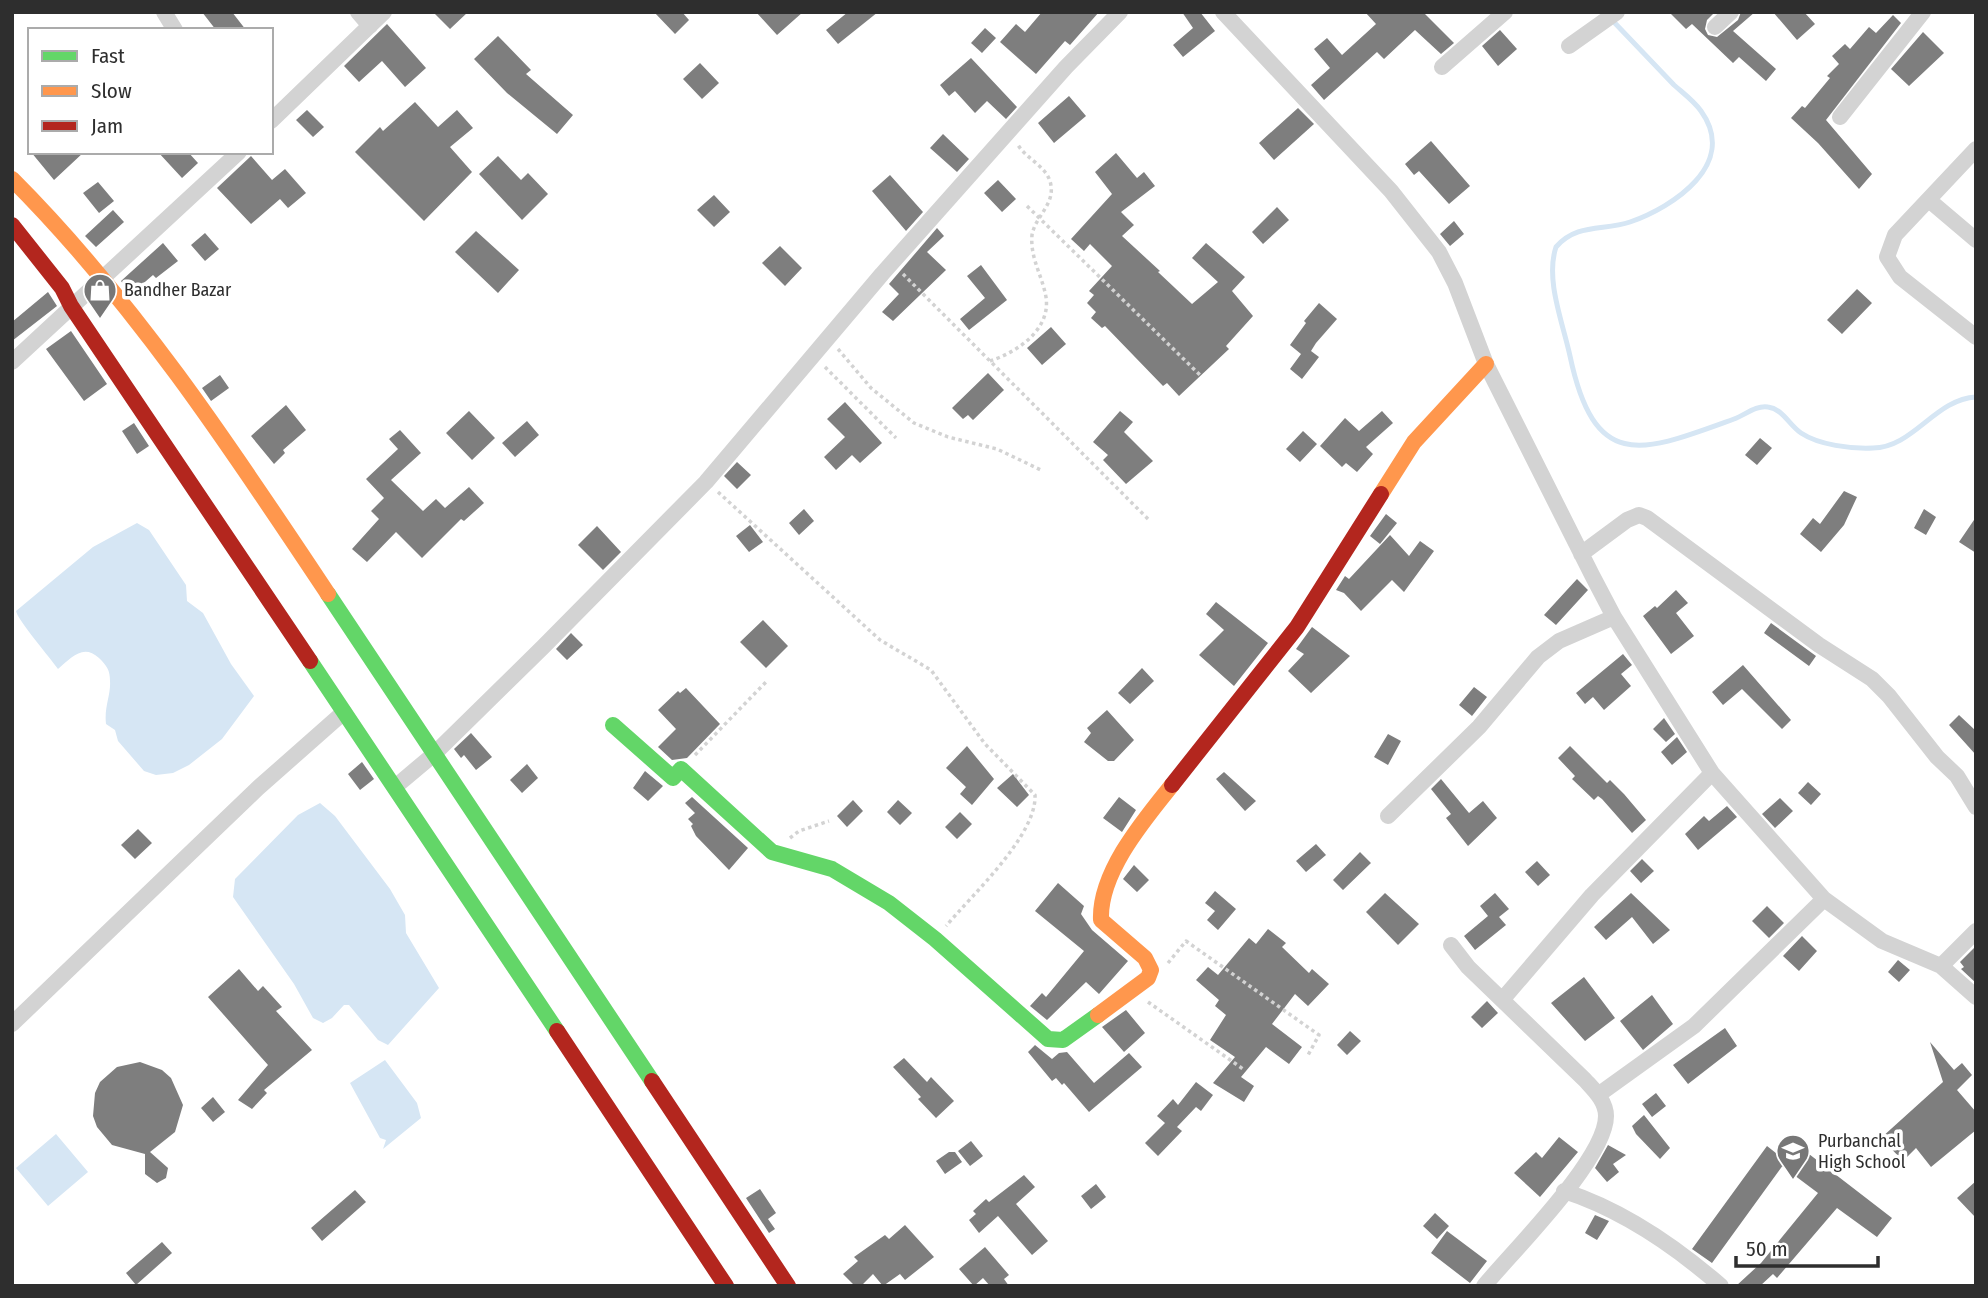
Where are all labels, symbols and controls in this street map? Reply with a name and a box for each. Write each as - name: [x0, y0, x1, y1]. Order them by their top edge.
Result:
- legend: [28, 28, 273, 154]
- text: Fast: [91, 43, 125, 69]
- text: Slow: [91, 78, 132, 104]
- text: Jam: [91, 113, 123, 139]
- shop icon: Bandher Bazar: [81, 271, 119, 320]
- place label: Bandher Bazar: [124, 279, 232, 301]
- place label: Purbanchal High School: [1818, 1130, 1906, 1173]
- school or university icon: Purbanchal High School: [1774, 1132, 1812, 1181]
- scale bar: [1736, 1224, 1878, 1268]
- text: 50 m: [1746, 1236, 1788, 1262]

